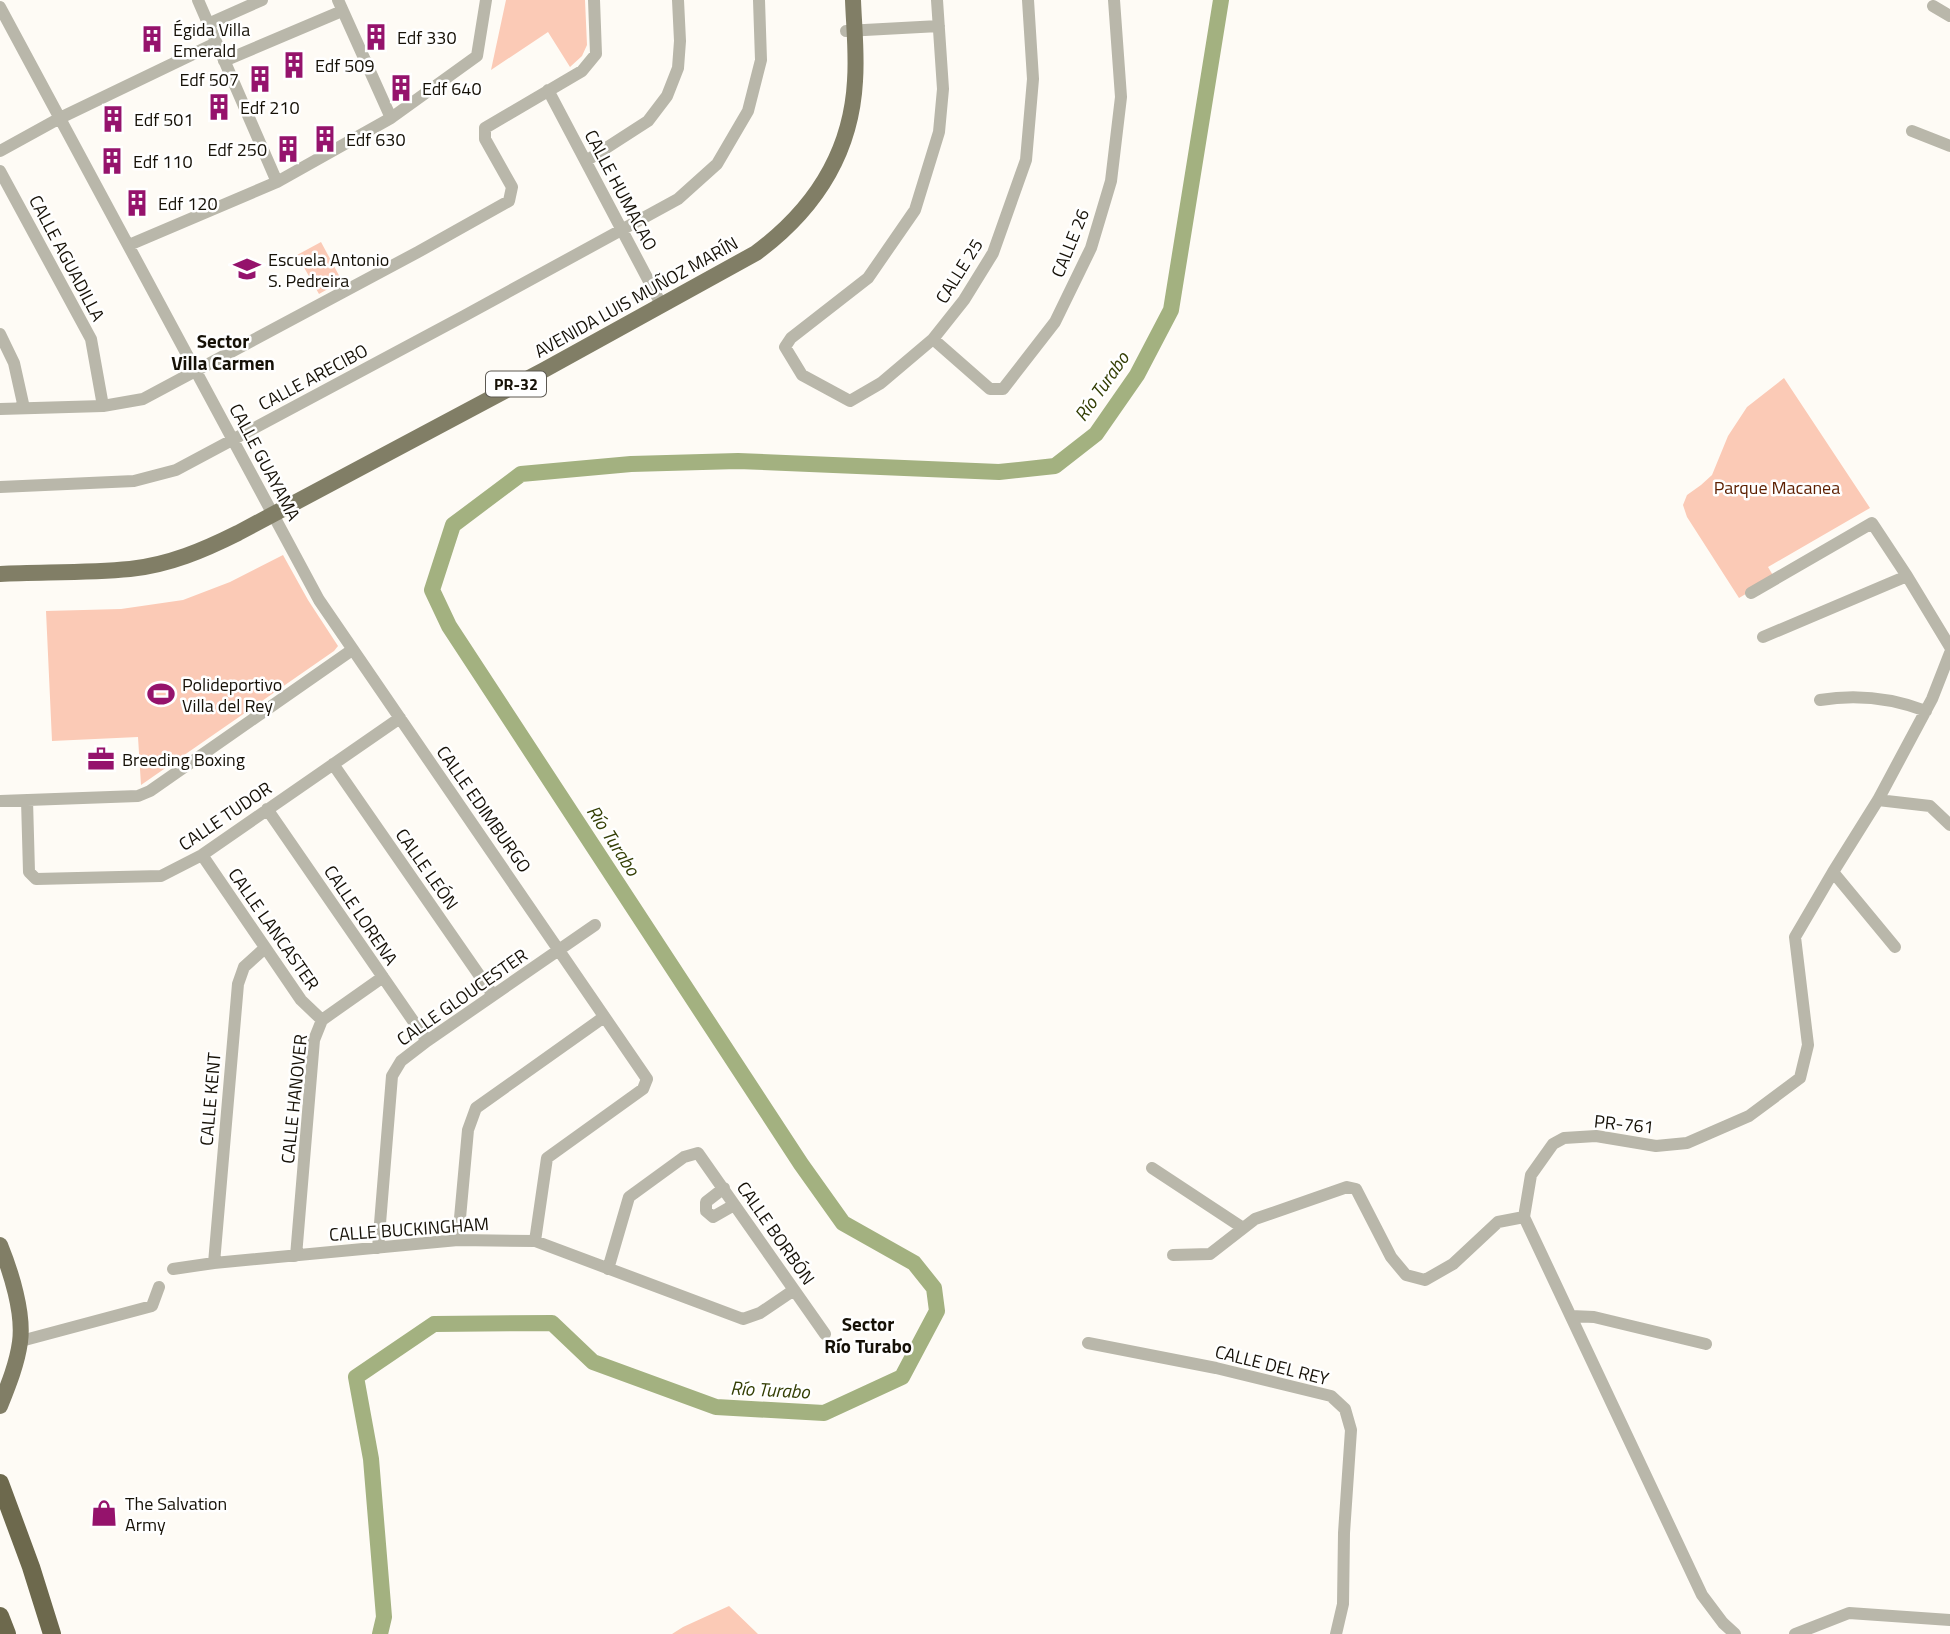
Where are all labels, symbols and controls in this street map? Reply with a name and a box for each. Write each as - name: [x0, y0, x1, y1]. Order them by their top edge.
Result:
- place label: Égida Villa Emerald: [173, 16, 250, 64]
- building icon: Edf 330: [361, 22, 391, 52]
- building icon: Égida Villa Emerald: [137, 24, 167, 54]
- place label: Edf 330: [397, 24, 456, 51]
- building icon: Edf 509: [279, 50, 309, 80]
- place label: Edf 509: [315, 52, 374, 79]
- building icon: Edf 507: [245, 64, 275, 94]
- place label: Edf 507: [180, 66, 239, 93]
- building icon: Edf 640: [386, 73, 416, 103]
- place label: Edf 640: [422, 75, 481, 102]
- building icon: Edf 210: [204, 92, 234, 122]
- place label: Edf 210: [240, 94, 299, 121]
- building icon: Edf 501: [98, 104, 128, 134]
- place label: Edf 501: [134, 106, 193, 133]
- building icon: Edf 630: [310, 124, 340, 154]
- street label: CALLE HUMACAO: [578, 125, 664, 255]
- place label: Edf 630: [346, 126, 405, 153]
- building icon: Edf 250: [273, 134, 303, 164]
- place label: Edf 250: [208, 136, 267, 163]
- building icon: Edf 110: [97, 146, 127, 176]
- place label: Edf 110: [133, 148, 192, 175]
- building icon: Edf 120: [122, 188, 152, 218]
- street label: CALLE AGUADILLA: [22, 190, 112, 326]
- place label: Edf 120: [158, 190, 217, 217]
- street label: CALLE 26: [1044, 205, 1096, 281]
- street label: AVENIDA LUIS MUÑOZ MARÍN: [529, 230, 743, 364]
- street label: CALLE 25: [929, 233, 989, 309]
- place label: Escuela Antonio S. Pedreira: [268, 246, 389, 294]
- school or university icon: Escuela Antonio S. Pedreira: [232, 254, 262, 284]
- district label: Sector Villa Carmen: [171, 326, 275, 377]
- street label: CALLE ARECIBO: [253, 337, 373, 417]
- water label: Río Turabo: [1066, 345, 1136, 427]
- road number: PR-32: [486, 372, 546, 396]
- street label: CALLE GUAYAMA: [223, 398, 307, 526]
- park label: Parque Macanea: [1714, 474, 1840, 501]
- place label: Polideportivo Villa del Rey: [182, 671, 282, 719]
- sports icon: Polideportivo Villa del Rey: [146, 679, 176, 709]
- street label: CALLE EDIMBURGO: [430, 740, 538, 878]
- office icon: Breeding Boxing: [86, 744, 116, 774]
- place label: Breeding Boxing: [122, 746, 245, 773]
- street label: CALLE TUDOR: [173, 775, 277, 857]
- water label: Río Turabo: [580, 799, 648, 882]
- street label: CALLE LEÓN: [389, 823, 465, 915]
- street label: CALLE LORENA: [317, 859, 405, 971]
- street label: CALLE LANCASTER: [222, 862, 326, 996]
- street label: CALLE GLOUCESTER: [391, 942, 533, 1052]
- street label: CALLE HANOVER: [274, 1033, 314, 1165]
- street label: CALLE KENT: [192, 1051, 228, 1147]
- street label: PR-761: [1593, 1107, 1655, 1141]
- street label: CALLE BORBÓN: [730, 1176, 822, 1290]
- street label: CALLE BUCKINGHAM: [328, 1210, 490, 1248]
- district label: Sector Río Turabo: [824, 1309, 912, 1360]
- street label: CALLE DEL REY: [1212, 1338, 1332, 1392]
- water label: Río Turabo: [730, 1372, 811, 1406]
- place label: The Salvation Army: [125, 1490, 227, 1538]
- shop icon: The Salvation Army: [89, 1498, 119, 1528]

